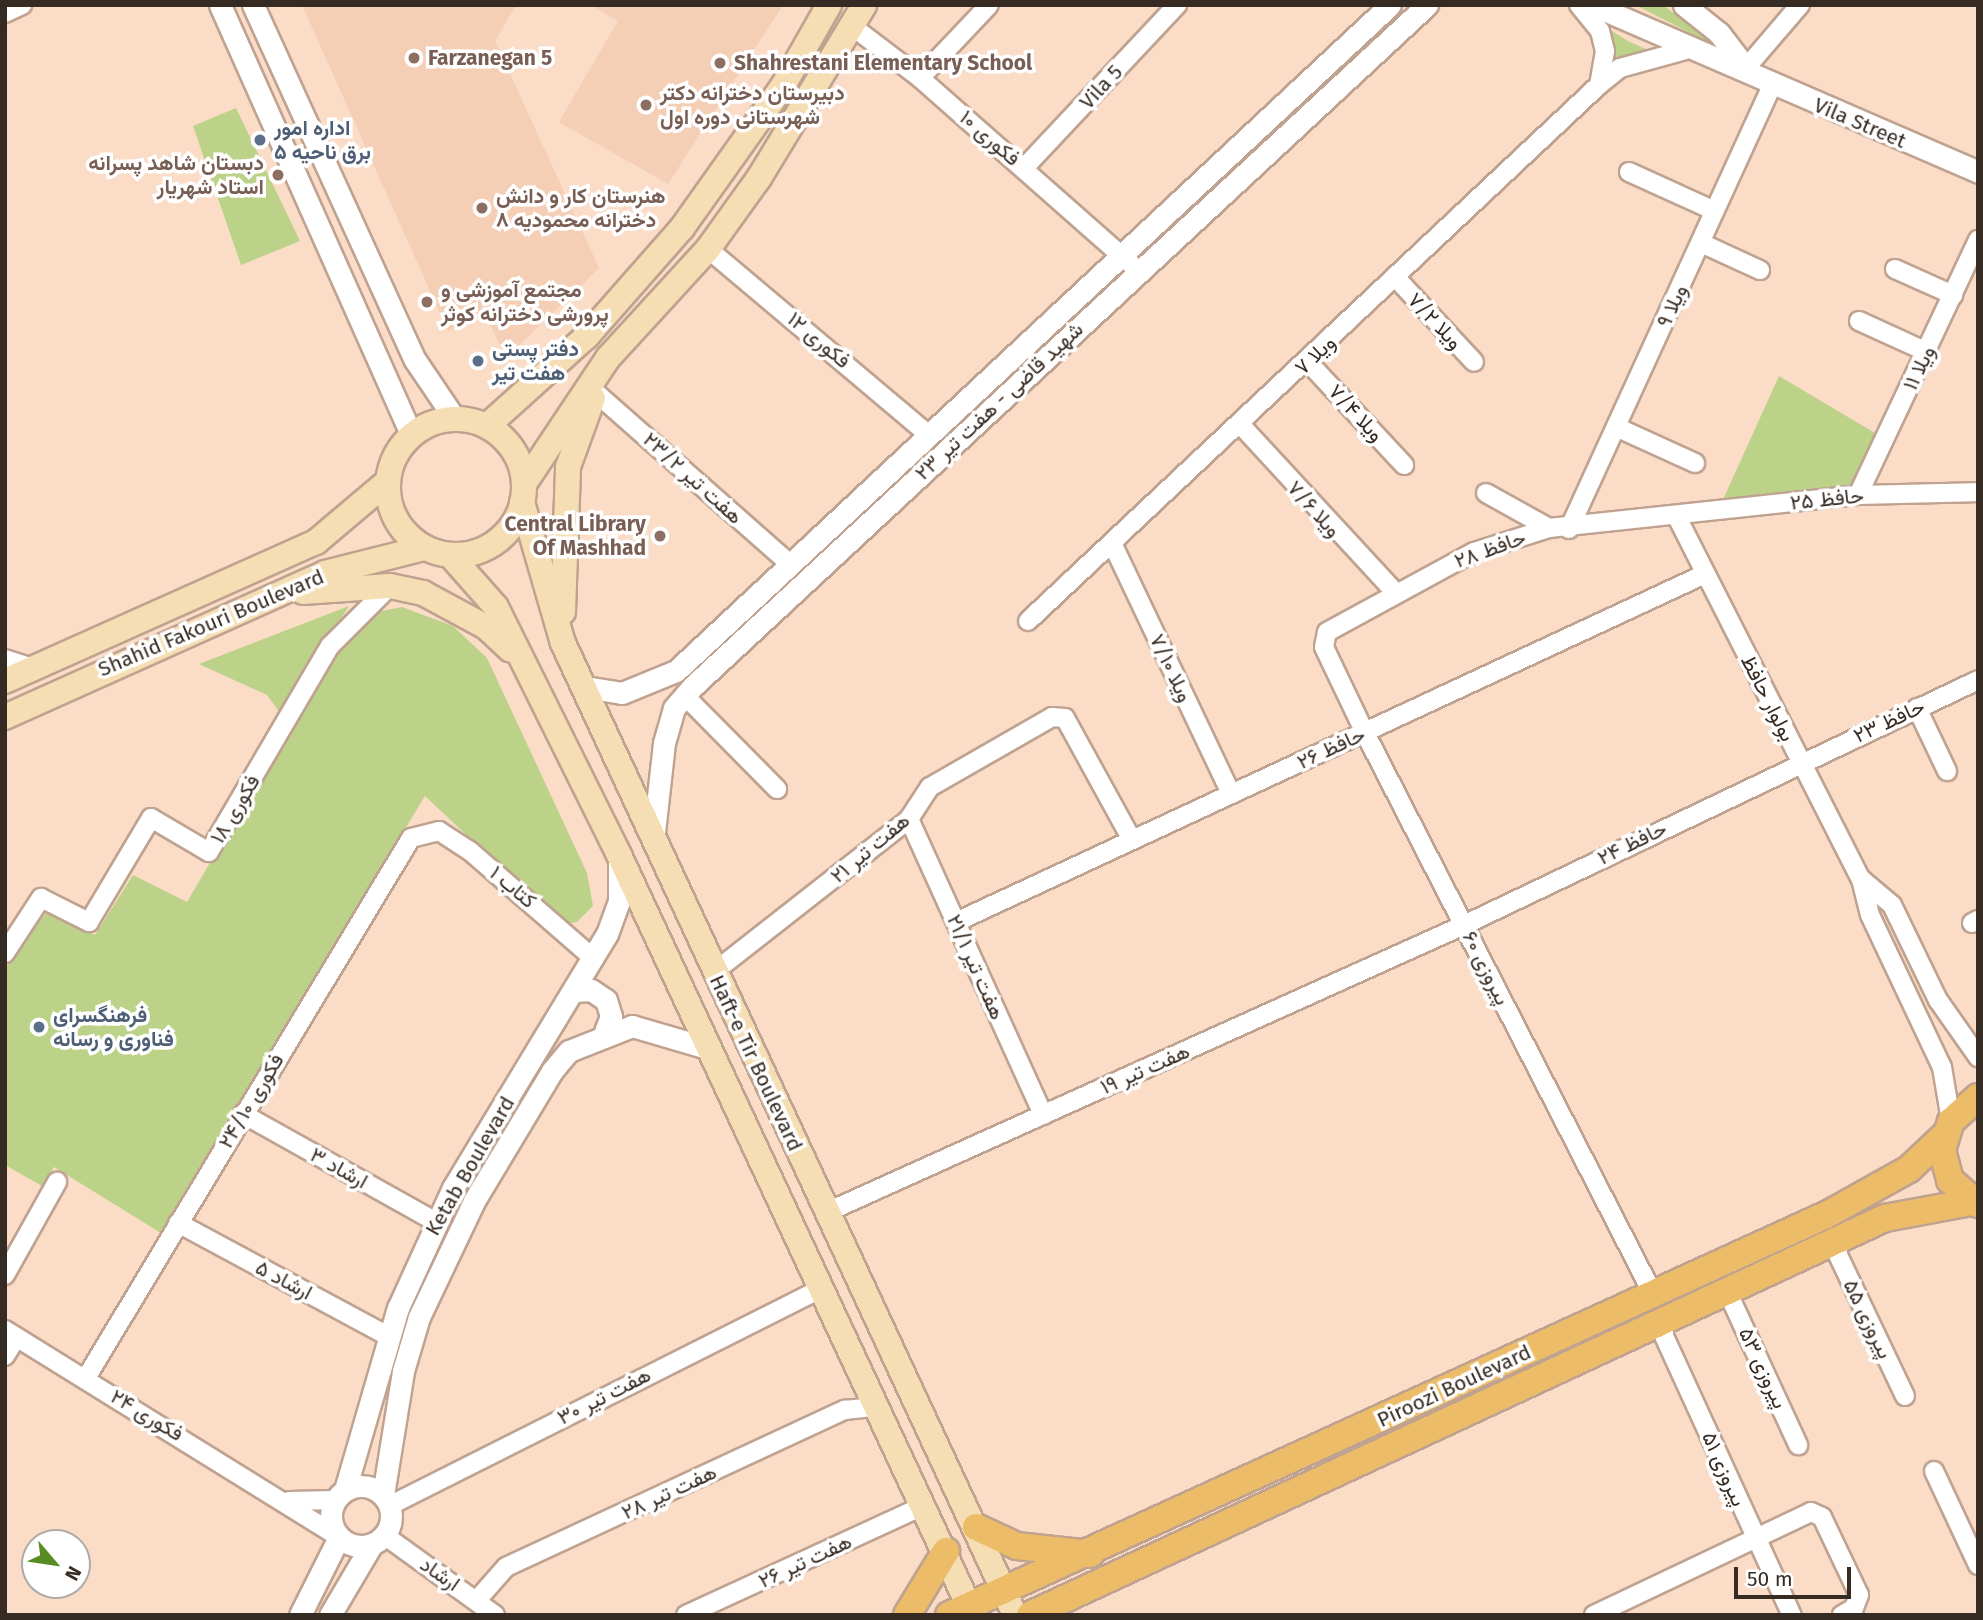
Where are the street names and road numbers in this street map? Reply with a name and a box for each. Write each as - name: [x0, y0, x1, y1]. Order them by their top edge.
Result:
- street label: Vila 5: [1074, 60, 1128, 114]
- street label: Vila Street: [1810, 92, 1910, 154]
- street label: فکوری ۱۰: [955, 105, 1025, 171]
- street label: ویلا ۹: [1651, 281, 1693, 331]
- street label: ویلا ۷/۲: [1402, 287, 1468, 355]
- street label: فکوری ۱۲: [782, 306, 856, 374]
- street label: شهید قاضی - هفت تیر ۲۳: [910, 317, 1088, 485]
- street label: ویلا ۷: [1289, 330, 1341, 380]
- street label: ویلا ۱۱: [1898, 342, 1940, 394]
- street label: ویلا ۷/۴: [1323, 379, 1389, 447]
- street label: هفت تیر ۲۳/۲: [638, 427, 748, 529]
- street label: ویلا ۷/۶: [1282, 475, 1346, 543]
- street label: حافظ ۲۵: [1789, 483, 1865, 515]
- street label: حافظ ۲۸: [1451, 524, 1529, 574]
- street label: Shahid Fakouri Boulevard: [94, 564, 328, 682]
- street label: ویلا ۷/۱۰: [1144, 630, 1198, 706]
- street label: بولوار حافظ: [1735, 651, 1801, 745]
- street label: حافظ ۲۳: [1849, 694, 1929, 748]
- street label: حافظ ۲۶: [1293, 721, 1369, 775]
- street label: فکوری ١٨: [205, 770, 265, 848]
- street label: هفت تیر ۲۱: [825, 808, 915, 888]
- street label: حافظ ۲۴: [1593, 816, 1671, 870]
- street label: کتاب ۱: [485, 860, 541, 914]
- street label: هفت تیر ۲۱/۱: [942, 910, 1010, 1024]
- street label: پیروزی ۶۰: [1457, 927, 1515, 1009]
- street label: Haft-e Tir Boulevard: [704, 971, 808, 1155]
- street label: هفت تیر ۱۹: [1097, 1038, 1193, 1100]
- street label: فکوری ۲۴/۱۰: [213, 1049, 289, 1153]
- street label: Ketab Boulevard: [420, 1092, 520, 1240]
- street label: ارشاد ۳: [306, 1142, 372, 1194]
- street label: ارشاد ۵: [251, 1255, 317, 1305]
- street label: پیروزی ۵۵: [1838, 1275, 1898, 1363]
- street label: پیروزی ۵۳: [1733, 1323, 1793, 1413]
- street label: Piroozi Boulevard: [1373, 1339, 1535, 1433]
- street label: هفت تیر ۳۰: [553, 1362, 655, 1430]
- street label: فکوری ۲۴: [106, 1384, 188, 1446]
- street label: پیروزی ۵۱: [1696, 1428, 1752, 1510]
- street label: هفت تیر ۲۸: [617, 1459, 721, 1525]
- street label: هفت تیر ۲۶: [754, 1528, 856, 1594]
- street label: ارشاد: [415, 1551, 465, 1597]

